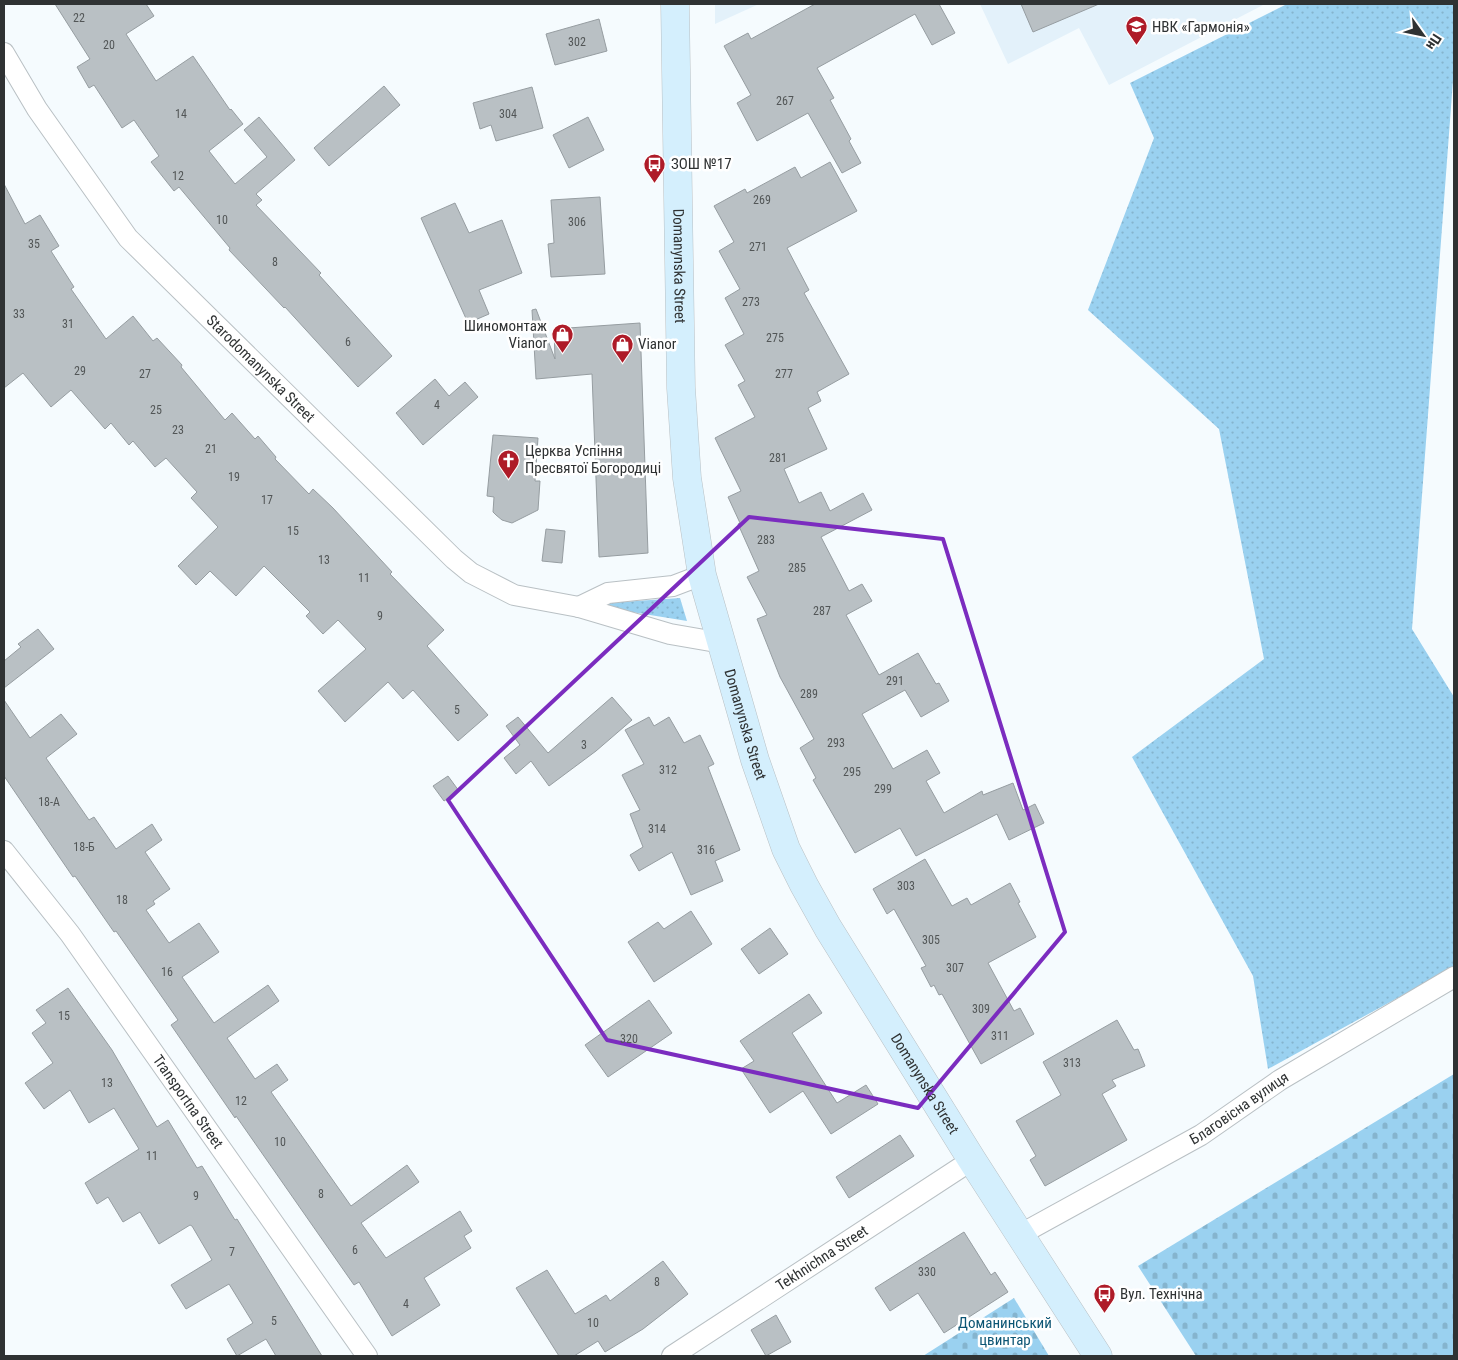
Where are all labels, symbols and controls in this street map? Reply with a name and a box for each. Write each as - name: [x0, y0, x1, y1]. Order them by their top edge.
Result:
- north arrow: [1398, 10, 1448, 60]
- house number: 22: [73, 11, 85, 25]
- school or university icon: НВК «Гармонія»: [1124, 15, 1148, 46]
- place label: НВК «Гармонія»: [1152, 18, 1250, 36]
- text: Пн: [1423, 31, 1445, 53]
- house number: 302: [568, 35, 586, 49]
- house number: 20: [103, 38, 115, 52]
- house number: 267: [776, 94, 794, 108]
- house number: 14: [175, 107, 187, 121]
- house number: 304: [499, 107, 517, 121]
- bus stop icon: ЗОШ №17: [643, 152, 667, 183]
- place label: ЗОШ №17: [671, 155, 732, 173]
- house number: 12: [172, 169, 184, 183]
- house number: 269: [753, 193, 771, 207]
- street label: Domanynska Street: [669, 208, 689, 324]
- house number: 10: [216, 213, 228, 227]
- house number: 306: [568, 215, 586, 229]
- house number: 35: [28, 237, 40, 251]
- house number: 271: [749, 240, 767, 254]
- house number: 8: [272, 255, 278, 269]
- house number: 273: [742, 295, 760, 309]
- house number: 33: [13, 307, 25, 321]
- street label: Starodomanynska Street: [203, 311, 319, 426]
- house number: 31: [62, 317, 74, 331]
- place label: Шиномонтаж Vianor: [464, 317, 547, 352]
- shop icon: Шиномонтаж Vianor: [551, 323, 575, 354]
- house number: 275: [766, 331, 784, 345]
- shop icon: Vianor: [610, 332, 634, 363]
- house number: 6: [345, 335, 351, 349]
- place label: Vianor: [638, 335, 677, 353]
- house number: 29: [74, 364, 86, 378]
- house number: 27: [139, 367, 151, 381]
- house number: 277: [775, 367, 793, 381]
- house number: 4: [434, 398, 440, 412]
- house number: 25: [150, 403, 162, 417]
- house number: 23: [172, 423, 184, 437]
- house number: 21: [205, 442, 217, 456]
- place label: Церква Успіння Пресвятої Богородиці: [525, 442, 661, 477]
- church icon: Церква Успіння Пресвятої Богородиці: [497, 448, 521, 479]
- house number: 281: [769, 451, 787, 465]
- house number: 19: [228, 470, 240, 484]
- house number: 17: [261, 493, 273, 507]
- house number: 15: [287, 524, 299, 538]
- house number: 283: [757, 533, 775, 547]
- house number: 13: [318, 553, 330, 567]
- house number: 285: [788, 561, 806, 575]
- house number: 11: [358, 571, 370, 585]
- house number: 287: [813, 604, 831, 618]
- house number: 9: [377, 609, 383, 623]
- street label: Domanynska Street: [720, 667, 770, 782]
- house number: 291: [886, 674, 904, 688]
- house number: 289: [800, 687, 818, 701]
- house number: 5: [454, 703, 460, 717]
- house number: 293: [827, 736, 845, 750]
- house number: 3: [581, 738, 587, 752]
- house number: 312: [659, 763, 677, 777]
- house number: 295: [843, 765, 861, 779]
- house number: 299: [874, 782, 892, 796]
- house number: 18-A: [38, 795, 60, 809]
- house number: 314: [648, 822, 666, 836]
- house number: 18-Б: [73, 840, 95, 854]
- house number: 316: [697, 843, 715, 857]
- house number: 303: [897, 879, 915, 893]
- house number: 18: [116, 893, 128, 907]
- house number: 305: [922, 933, 940, 947]
- house number: 307: [946, 961, 964, 975]
- house number: 16: [161, 965, 173, 979]
- house number: 309: [972, 1002, 990, 1016]
- house number: 15: [58, 1009, 70, 1023]
- house number: 311: [991, 1029, 1009, 1043]
- street label: Domanynska Street: [887, 1030, 963, 1137]
- house number: 320: [620, 1032, 638, 1046]
- street label: Transportna Street: [149, 1051, 227, 1152]
- house number: 313: [1063, 1056, 1081, 1070]
- street label: Благовісна вулиця: [1187, 1068, 1292, 1148]
- house number: 13: [101, 1076, 113, 1090]
- house number: 12: [235, 1094, 247, 1108]
- house number: 10: [274, 1135, 286, 1149]
- house number: 11: [146, 1149, 158, 1163]
- house number: 8: [318, 1187, 324, 1201]
- house number: 9: [193, 1189, 199, 1203]
- street label: Tekhnichna Street: [773, 1222, 871, 1295]
- house number: 6: [352, 1243, 358, 1257]
- house number: 7: [229, 1245, 235, 1259]
- house number: 330: [918, 1265, 936, 1279]
- house number: 8: [654, 1275, 660, 1289]
- bus stop icon: Вул. Технічна: [1092, 1282, 1116, 1313]
- place label: Вул. Технічна: [1120, 1285, 1203, 1303]
- house number: 4: [403, 1297, 409, 1311]
- house number: 5: [271, 1314, 277, 1328]
- park label: Доманинський цвинтар: [958, 1314, 1052, 1349]
- house number: 10: [587, 1316, 599, 1330]

